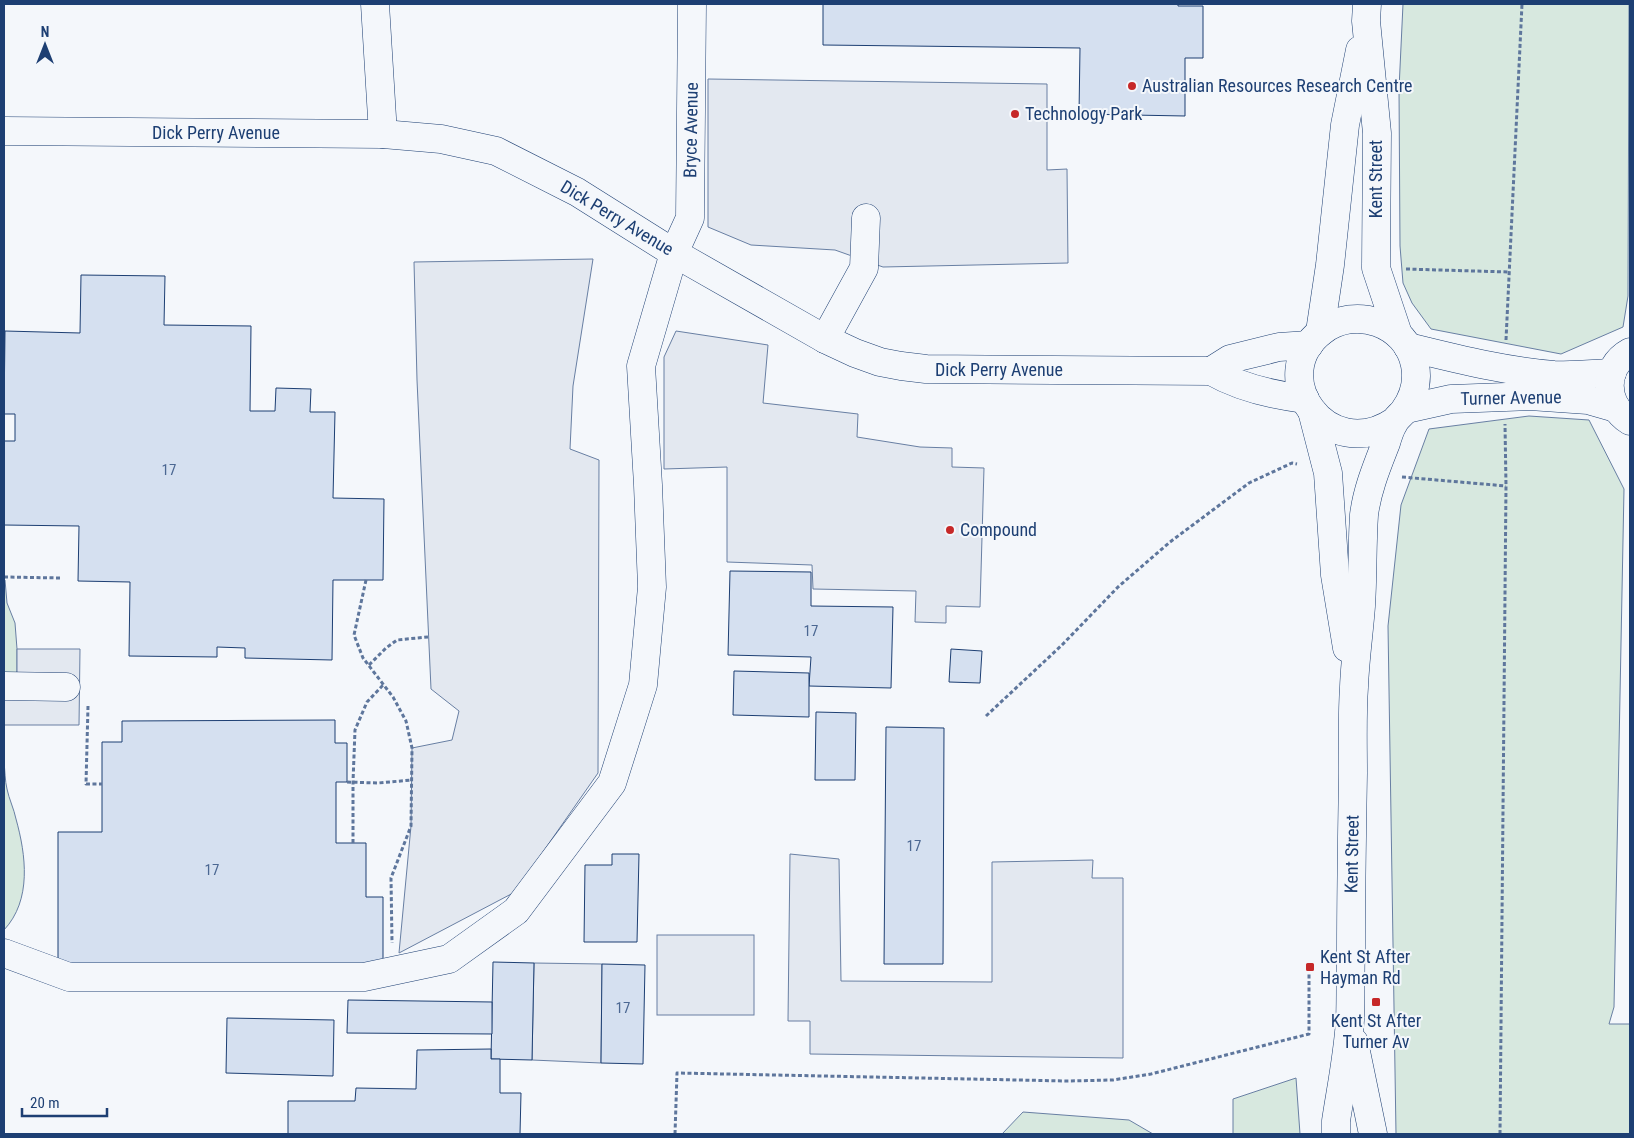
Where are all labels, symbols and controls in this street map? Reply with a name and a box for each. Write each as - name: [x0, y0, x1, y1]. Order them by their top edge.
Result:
- north arrow: [20, 20, 70, 70]
- text: N: [41, 24, 49, 40]
- place label: Australian Resources Research Centre: [1142, 75, 1413, 96]
- marker: Australian Resources Research Centre: [1126, 80, 1138, 92]
- street label: Bryce Avenue: [679, 82, 702, 178]
- place label: Technology Park: [1025, 103, 1142, 124]
- marker: Technology Park: [1009, 108, 1021, 120]
- street label: Dick Perry Avenue: [152, 122, 280, 143]
- street label: Kent Street: [1365, 140, 1386, 218]
- street label: Dick Perry Avenue: [557, 176, 677, 259]
- street label: Dick Perry Avenue: [935, 359, 1063, 380]
- street label: Turner Avenue: [1460, 386, 1562, 409]
- house number: 17: [162, 461, 176, 479]
- place label: Compound: [960, 519, 1037, 540]
- marker: Compound: [944, 524, 956, 536]
- house number: 17: [804, 622, 818, 640]
- street label: Kent Street: [1340, 815, 1363, 893]
- house number: 17: [907, 837, 921, 855]
- house number: 17: [205, 861, 219, 879]
- place label: Kent St After Hayman Rd: [1320, 946, 1411, 988]
- marker: Kent St After Hayman Rd: [1304, 961, 1316, 973]
- marker: Kent St After Turner Av: [1370, 996, 1382, 1008]
- house number: 17: [616, 999, 630, 1017]
- place label: Kent St After Turner Av: [1331, 1010, 1422, 1052]
- scale bar: [22, 1086, 108, 1118]
- text: 20 m: [30, 1094, 60, 1112]

